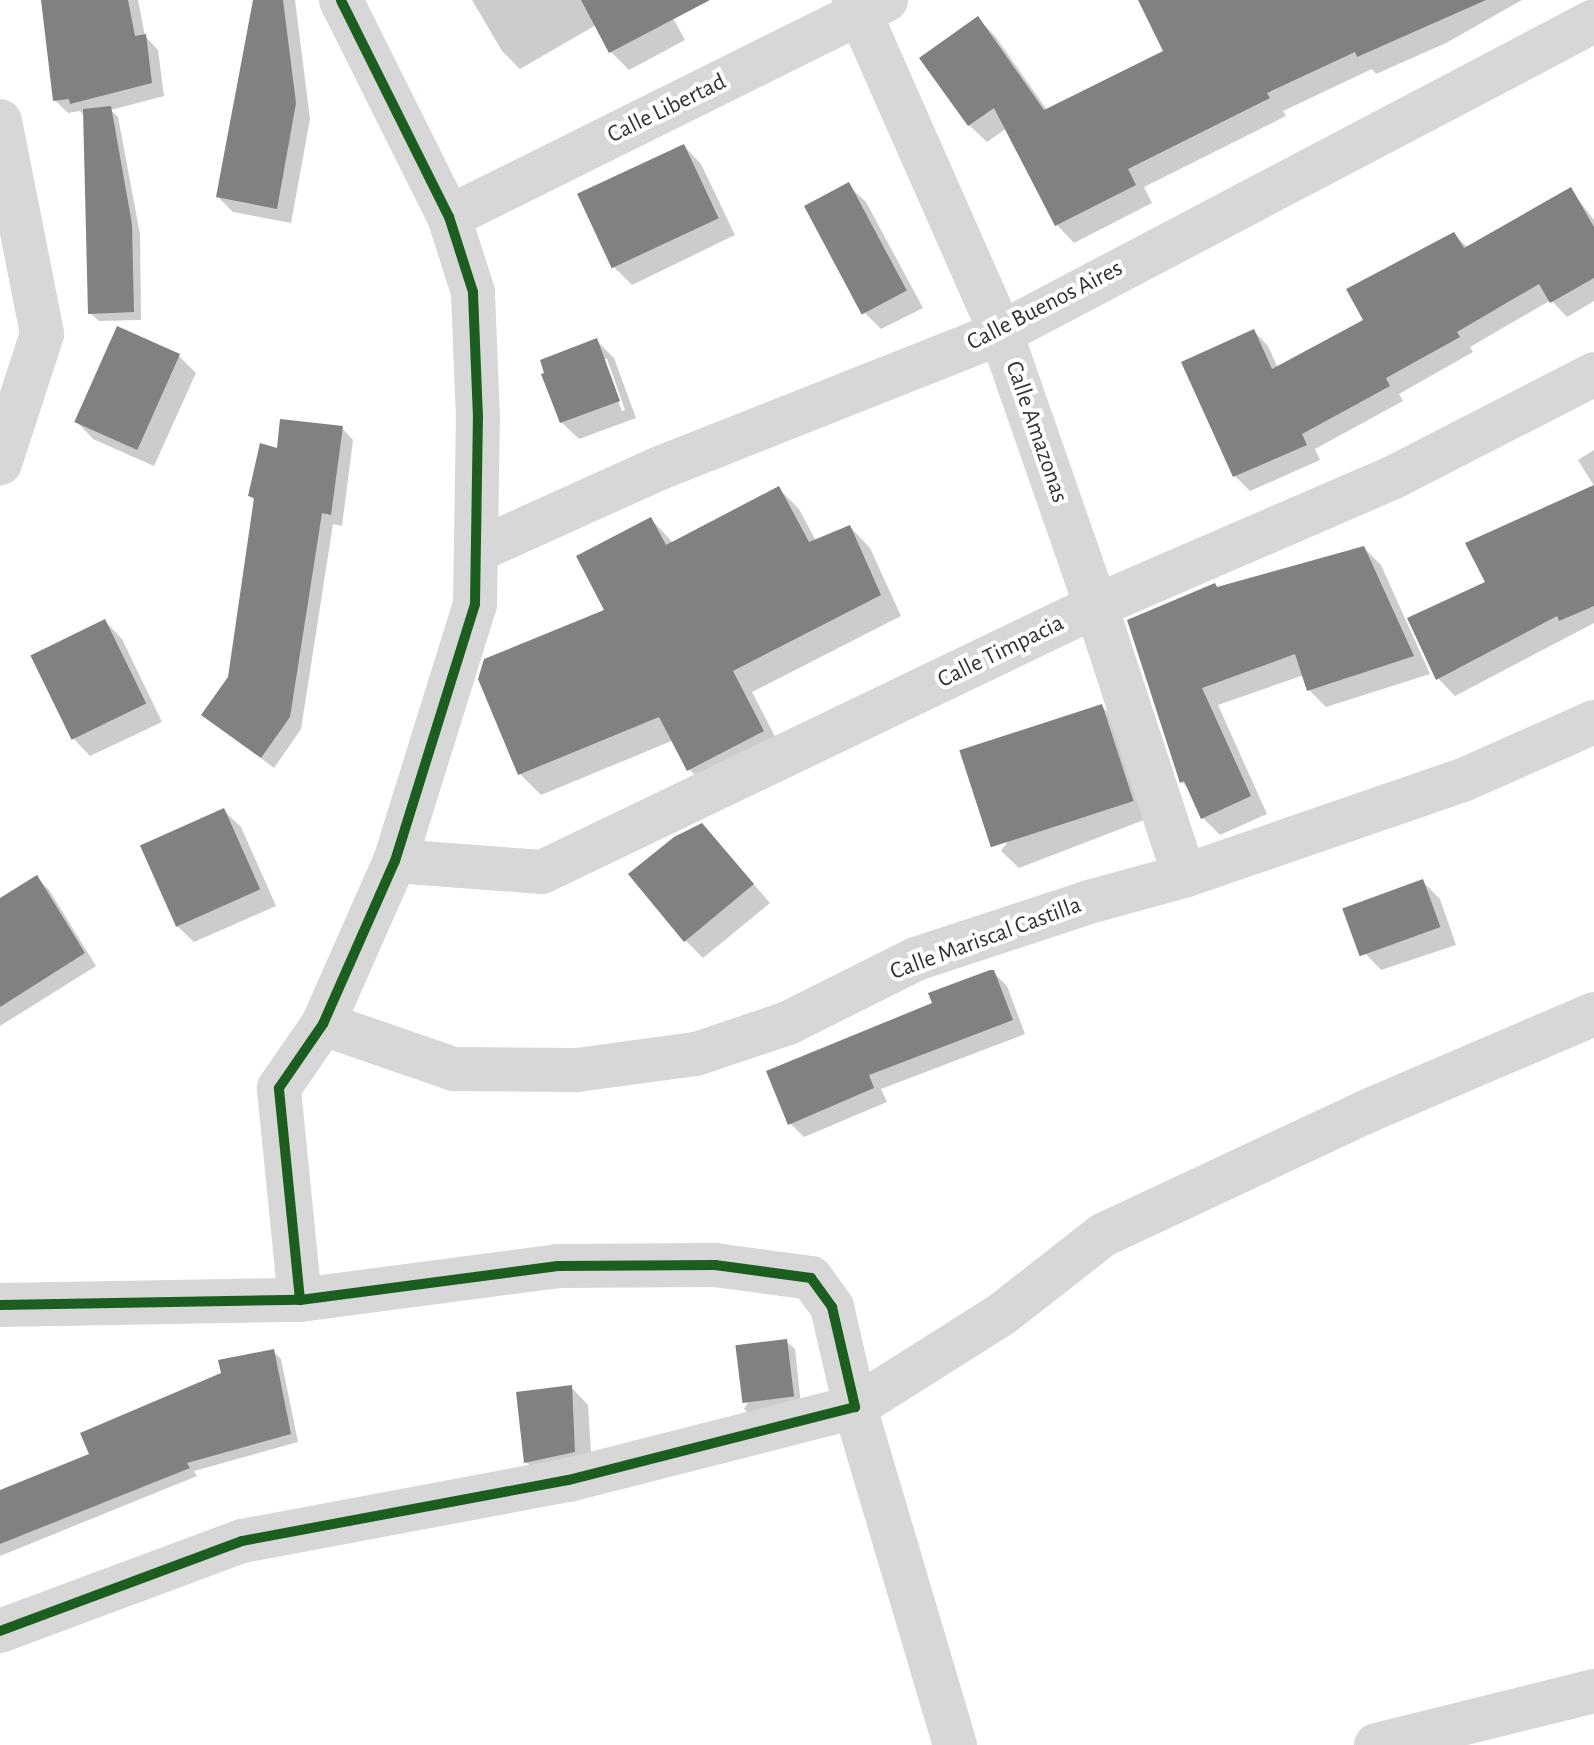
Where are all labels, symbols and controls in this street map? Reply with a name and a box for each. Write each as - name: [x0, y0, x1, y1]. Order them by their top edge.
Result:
- street label: Calle Libertad: [603, 68, 731, 150]
- street label: Calle Buenos Aires: [962, 254, 1128, 358]
- street label: Calle Amazonas: [998, 357, 1074, 507]
- street label: Calle Timpacia: [933, 609, 1069, 695]
- street label: Calle Mariscal Castilla: [887, 891, 1085, 987]

